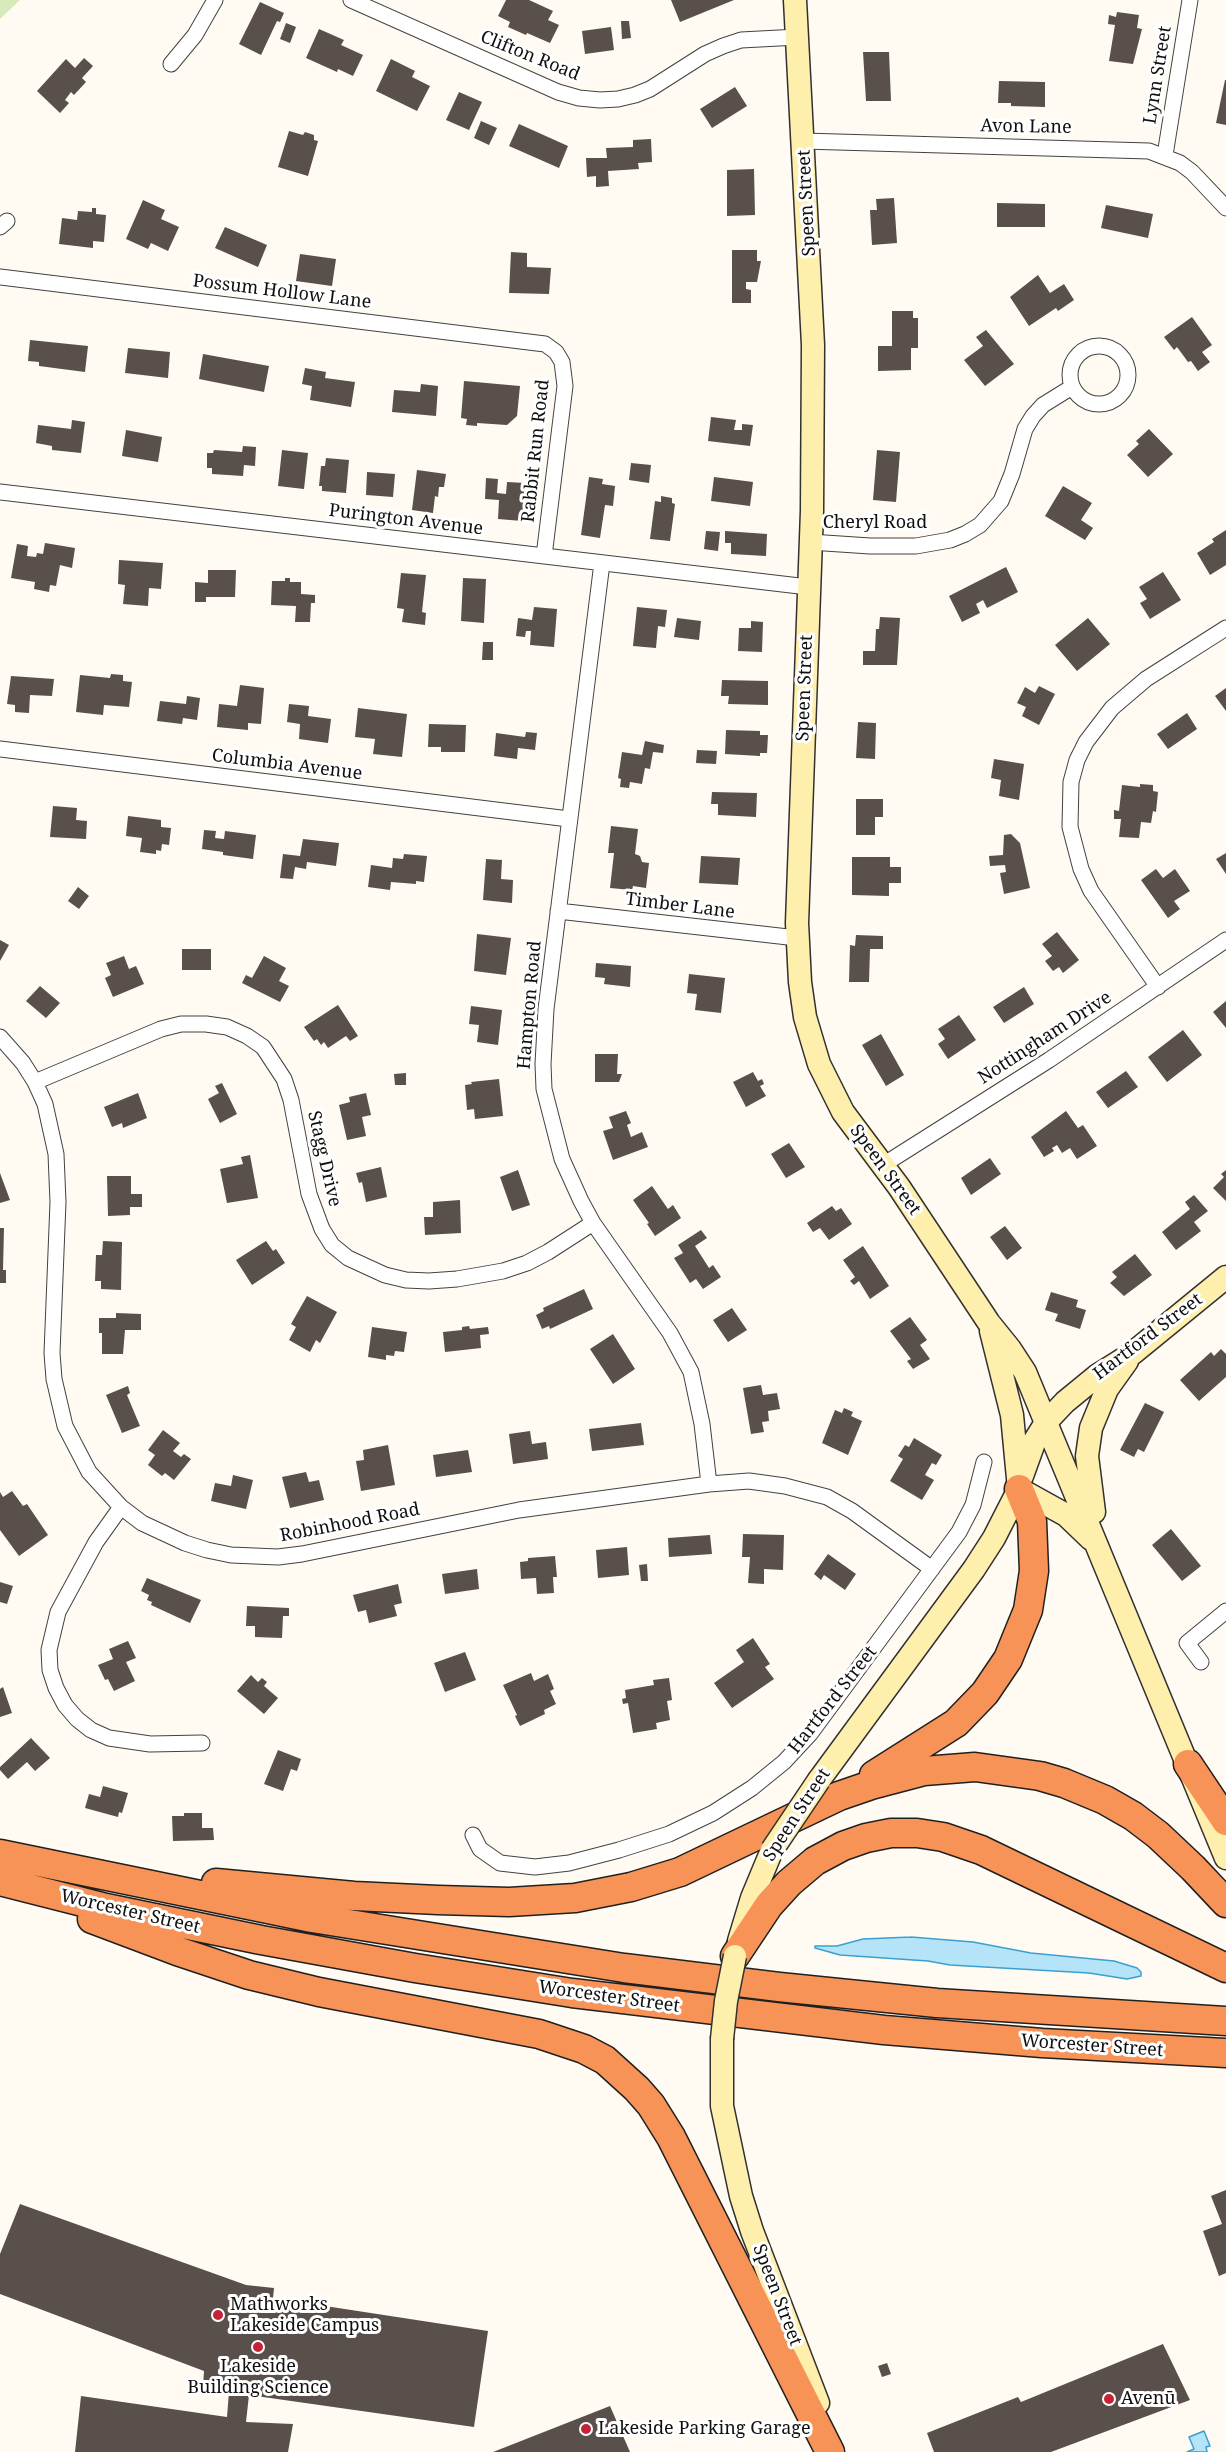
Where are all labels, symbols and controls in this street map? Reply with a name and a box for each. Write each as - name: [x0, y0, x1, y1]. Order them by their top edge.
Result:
- street label: Lynn Street: [1140, 24, 1176, 126]
- street label: Clifton Road: [477, 26, 583, 86]
- street label: Avon Lane: [980, 115, 1072, 139]
- street label: Speen Street: [793, 149, 821, 257]
- street label: Possum Hollow Lane: [192, 270, 372, 314]
- street label: Rabbit Run Road: [518, 378, 554, 524]
- street label: Purington Avenue: [328, 500, 484, 540]
- street label: Cheryl Road: [823, 512, 927, 534]
- street label: Speen Street: [792, 634, 818, 742]
- street label: Columbia Avenue: [211, 745, 363, 785]
- street label: Timber Lane: [624, 889, 736, 923]
- street label: Hampton Road: [514, 940, 546, 1070]
- street label: Nottingham Drive: [974, 987, 1116, 1089]
- street label: Stagg Drive: [302, 1109, 346, 1209]
- street label: Speen Street: [845, 1121, 925, 1219]
- street label: Hartford Street: [1089, 1289, 1207, 1385]
- street label: Robinhood Road: [278, 1499, 422, 1547]
- street label: Hartford Street: [784, 1642, 882, 1758]
- street label: Speen Street: [759, 1764, 835, 1866]
- street label: Worcester Street: [58, 1885, 202, 1939]
- street label: Worcester Street: [537, 1976, 681, 2018]
- street label: Worcester Street: [1020, 2030, 1164, 2062]
- street label: Speen Street: [748, 2241, 806, 2349]
- place label: Mathworks Lakeside Campus: [230, 2294, 379, 2336]
- marker: Mathworks Lakeside Campus: [211, 2308, 225, 2322]
- marker: Lakeside Building Science: [251, 2340, 265, 2354]
- place label: Lakeside Building Science: [187, 2356, 329, 2398]
- place label: Avenū: [1121, 2388, 1176, 2410]
- marker: Avenū: [1102, 2392, 1116, 2406]
- place label: Lakeside Parking Garage: [598, 2418, 811, 2440]
- marker: Lakeside Parking Garage: [579, 2422, 593, 2436]

